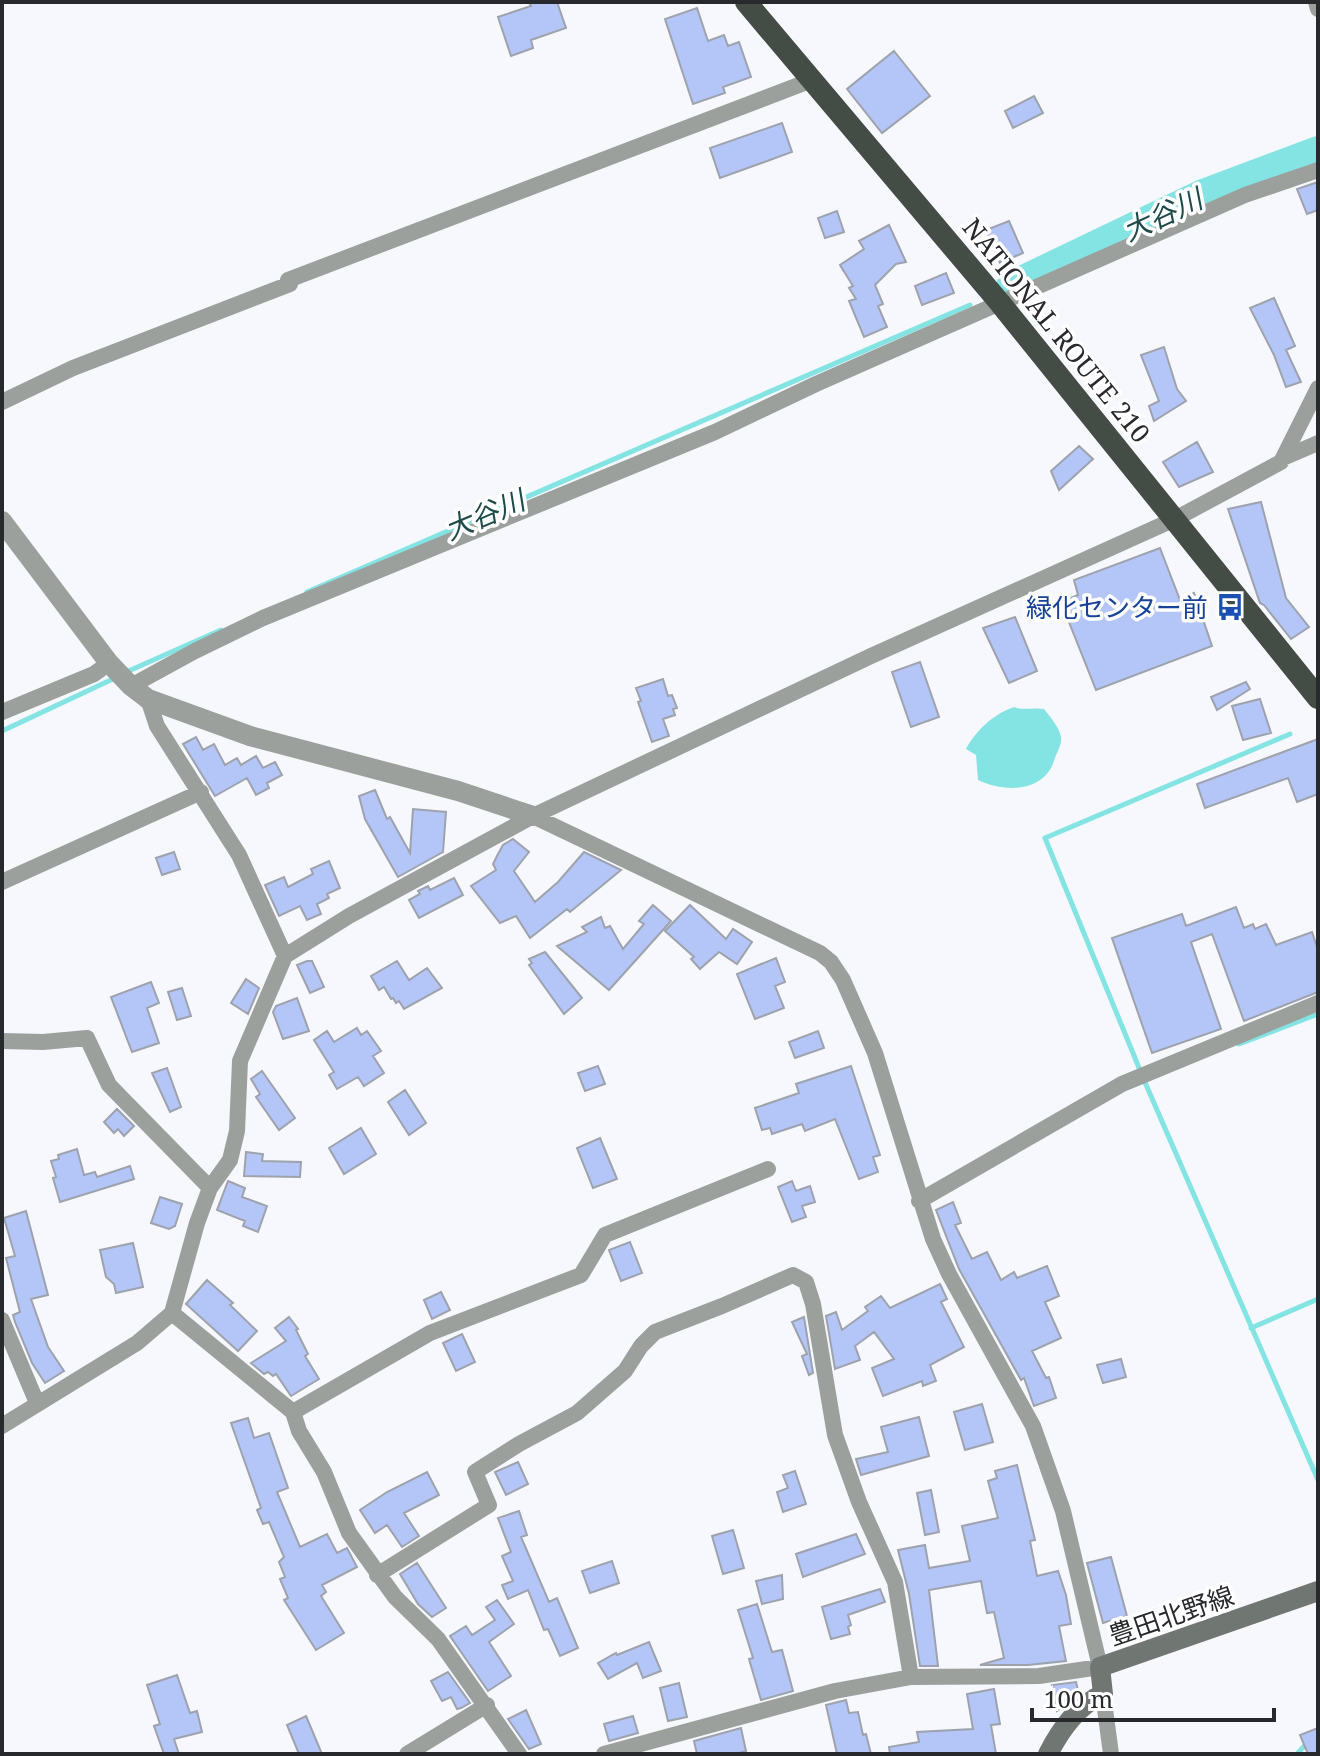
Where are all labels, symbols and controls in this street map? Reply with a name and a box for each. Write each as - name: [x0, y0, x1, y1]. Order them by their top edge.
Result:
- water label: 大谷川: [1116, 178, 1211, 249]
- street label: NATIONAL ROUTE 210: [955, 210, 1159, 450]
- water label: 大谷川: [438, 479, 533, 548]
- place label: 緑化センター前: [1026, 589, 1208, 625]
- bus stop icon: 緑化センター前: [1215, 592, 1245, 622]
- street label: 豊田北野線: [1104, 1577, 1238, 1653]
- scale bar: [1032, 1672, 1274, 1722]
- text: 100 m: [1044, 1682, 1113, 1715]

